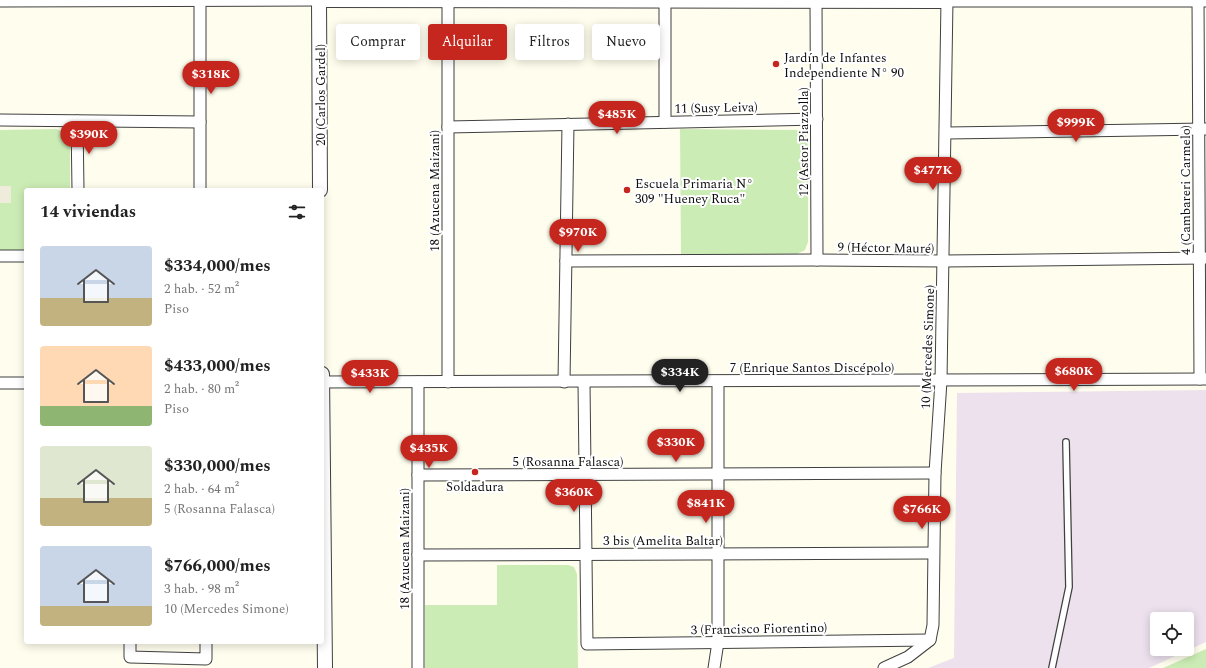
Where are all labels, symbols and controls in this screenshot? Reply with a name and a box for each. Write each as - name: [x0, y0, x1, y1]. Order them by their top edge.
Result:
- chip: Comprar: [336, 24, 420, 60]
- chip: Alquilar: [428, 24, 507, 60]
- chip: Filtros: [515, 24, 584, 60]
- chip: Nuevo: [592, 24, 660, 60]
- street label: 20 (Carlos Gardel): [311, 44, 331, 146]
- place label: Jardín de Infantes Independiente N° 90: [784, 48, 904, 83]
- marker: Jardín de Infantes Independiente N° 90: [771, 59, 781, 69]
- pin: $318K: [183, 61, 239, 95]
- text: $318K: [191, 64, 231, 84]
- street label: 12 (Astor Piazzolla): [794, 87, 814, 197]
- street label: 11 (Susy Leiva): [674, 97, 758, 119]
- pin: $485K: [589, 101, 645, 135]
- text: $485K: [597, 104, 637, 124]
- pin: $999K: [1048, 109, 1104, 143]
- text: $999K: [1056, 112, 1096, 132]
- pin: $390K: [61, 121, 117, 155]
- text: $390K: [69, 124, 109, 144]
- street label: 4 (Cambareri Carmelo): [1176, 125, 1196, 255]
- street label: 18 (Azucena Maizani): [425, 130, 445, 252]
- pin: $477K: [905, 157, 961, 191]
- text: $477K: [913, 160, 953, 180]
- place label: Escuela Primaria N° 309 "Hueney Ruca": [635, 174, 753, 209]
- marker: Escuela Primaria N° 309 "Hueney Ruca": [622, 185, 632, 195]
- text: 14 viviendas: [40, 199, 136, 225]
- icon: filters: [286, 201, 308, 223]
- pin: $970K: [550, 219, 606, 253]
- text: $970K: [558, 222, 598, 242]
- street label: 9 (Héctor Mauré): [837, 237, 935, 259]
- text: $334,000/mes: [164, 253, 271, 279]
- icon: home: [72, 262, 120, 310]
- text: 2 hab. · 52 m²: [164, 279, 239, 299]
- street label: 10 (Mercedes Simone): [916, 284, 940, 410]
- text: Piso: [164, 299, 189, 319]
- text: $433,000/mes: [164, 353, 271, 379]
- street label: 7 (Enrique Santos Discépolo): [730, 358, 894, 378]
- pin: $680K: [1046, 358, 1102, 392]
- pin: $334K: [652, 359, 708, 393]
- pin: $433K: [342, 360, 398, 394]
- text: $680K: [1054, 361, 1094, 381]
- icon: home: [72, 362, 120, 410]
- text: $334K: [660, 362, 700, 382]
- text: $433K: [350, 363, 390, 383]
- text: 2 hab. · 80 m²: [164, 379, 239, 399]
- text: Piso: [164, 399, 189, 419]
- pin: $330K: [648, 429, 704, 463]
- text: $330K: [656, 432, 696, 452]
- pin: $435K: [401, 435, 457, 469]
- text: $435K: [409, 438, 449, 458]
- street label: 5 (Rosanna Falasca): [513, 452, 623, 472]
- text: $330,000/mes: [164, 453, 271, 479]
- icon: home: [72, 462, 120, 510]
- marker: Soldadura: [470, 467, 480, 477]
- place label: Soldadura: [446, 477, 505, 497]
- text: 2 hab. · 64 m²: [164, 479, 239, 499]
- pin: $360K: [546, 479, 602, 513]
- text: $360K: [554, 482, 594, 502]
- street label: 18 (Azucena Maizani): [395, 488, 415, 610]
- pin: $841K: [678, 490, 734, 524]
- text: $841K: [686, 493, 726, 513]
- pin: $766K: [894, 496, 950, 530]
- text: 5 (Rosanna Falasca): [164, 499, 275, 519]
- text: $766K: [902, 499, 942, 519]
- street label: 3 bis (Amelita Baltar): [603, 531, 723, 551]
- text: $766,000/mes: [164, 553, 271, 579]
- icon: home: [72, 562, 120, 610]
- text: 3 hab. · 98 m²: [164, 579, 239, 599]
- text: 10 (Mercedes Simone): [164, 599, 289, 619]
- map controls: [1150, 612, 1194, 656]
- button: locate: [1150, 612, 1194, 656]
- street label: 3 (Francisco Fiorentino): [691, 618, 827, 640]

